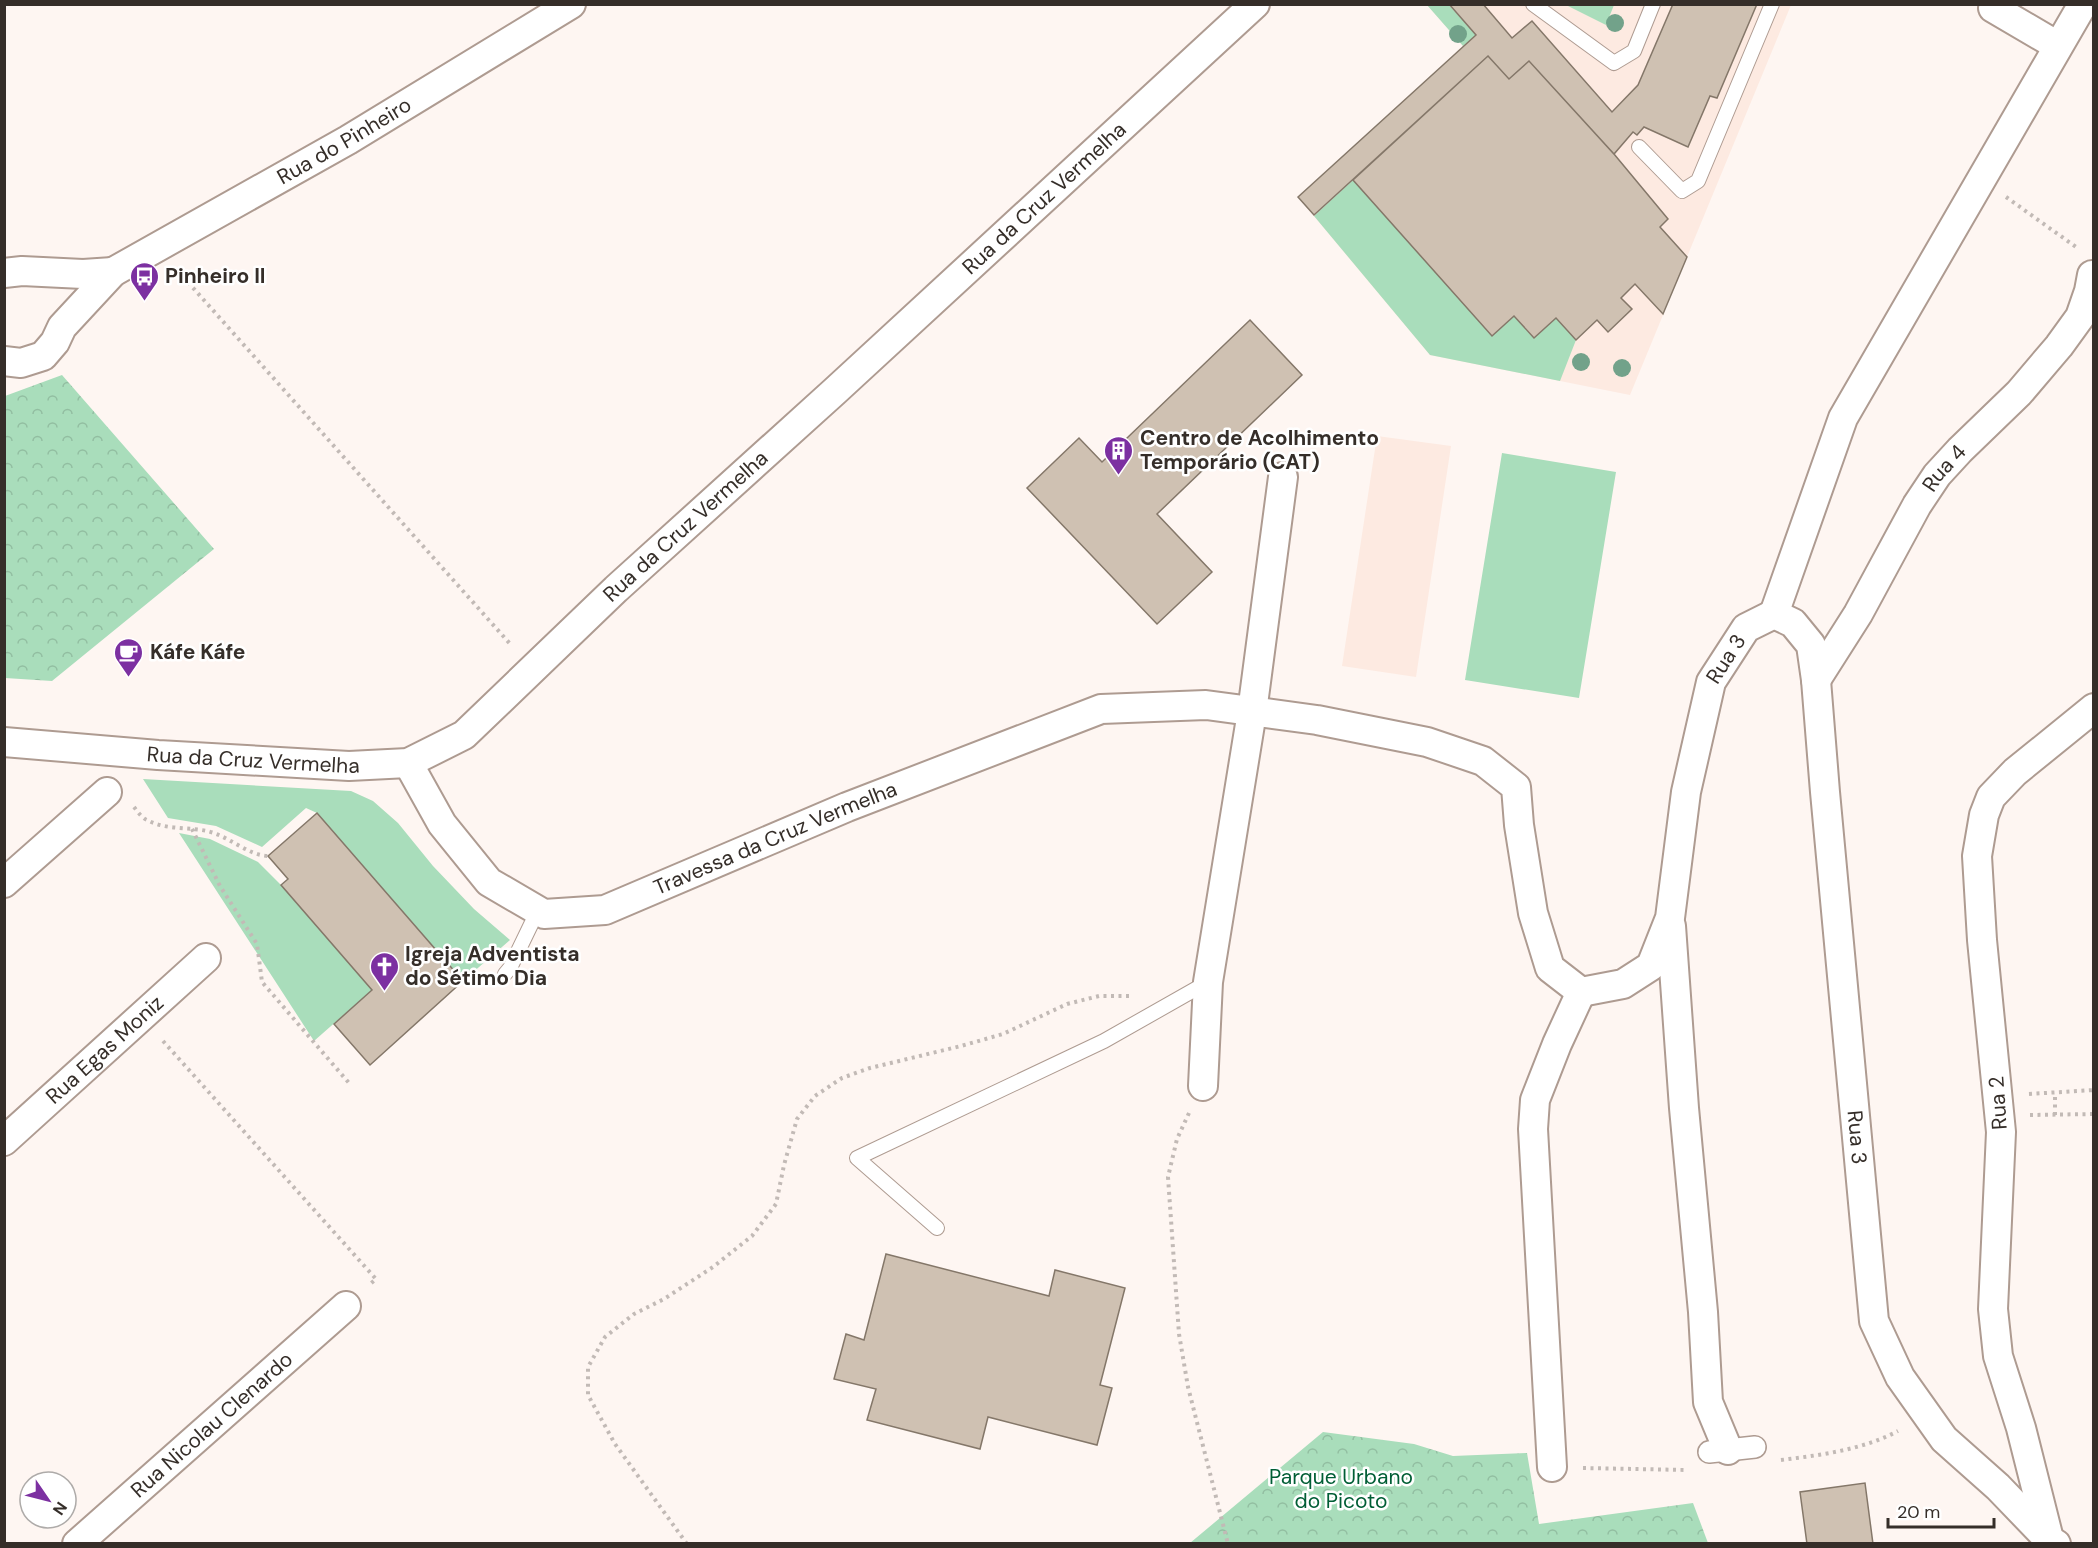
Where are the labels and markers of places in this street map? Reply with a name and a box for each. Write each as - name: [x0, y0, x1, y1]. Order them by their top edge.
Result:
- bus stop icon: Pinheiro II: [128, 260, 160, 302]
- place label: Pinheiro II: [165, 262, 266, 290]
- place label: Centro de Acolhimento Temporário (CAT): [1140, 424, 1379, 476]
- building icon: Centro de Acolhimento Temporário (CAT): [1103, 434, 1135, 476]
- cafe icon: Káfe Káfe: [113, 636, 145, 678]
- place label: Káfe Káfe: [150, 638, 245, 666]
- place label: Igreja Adventista do Sétimo Dia: [405, 940, 580, 992]
- church icon: Igreja Adventista do Sétimo Dia: [368, 950, 400, 992]

